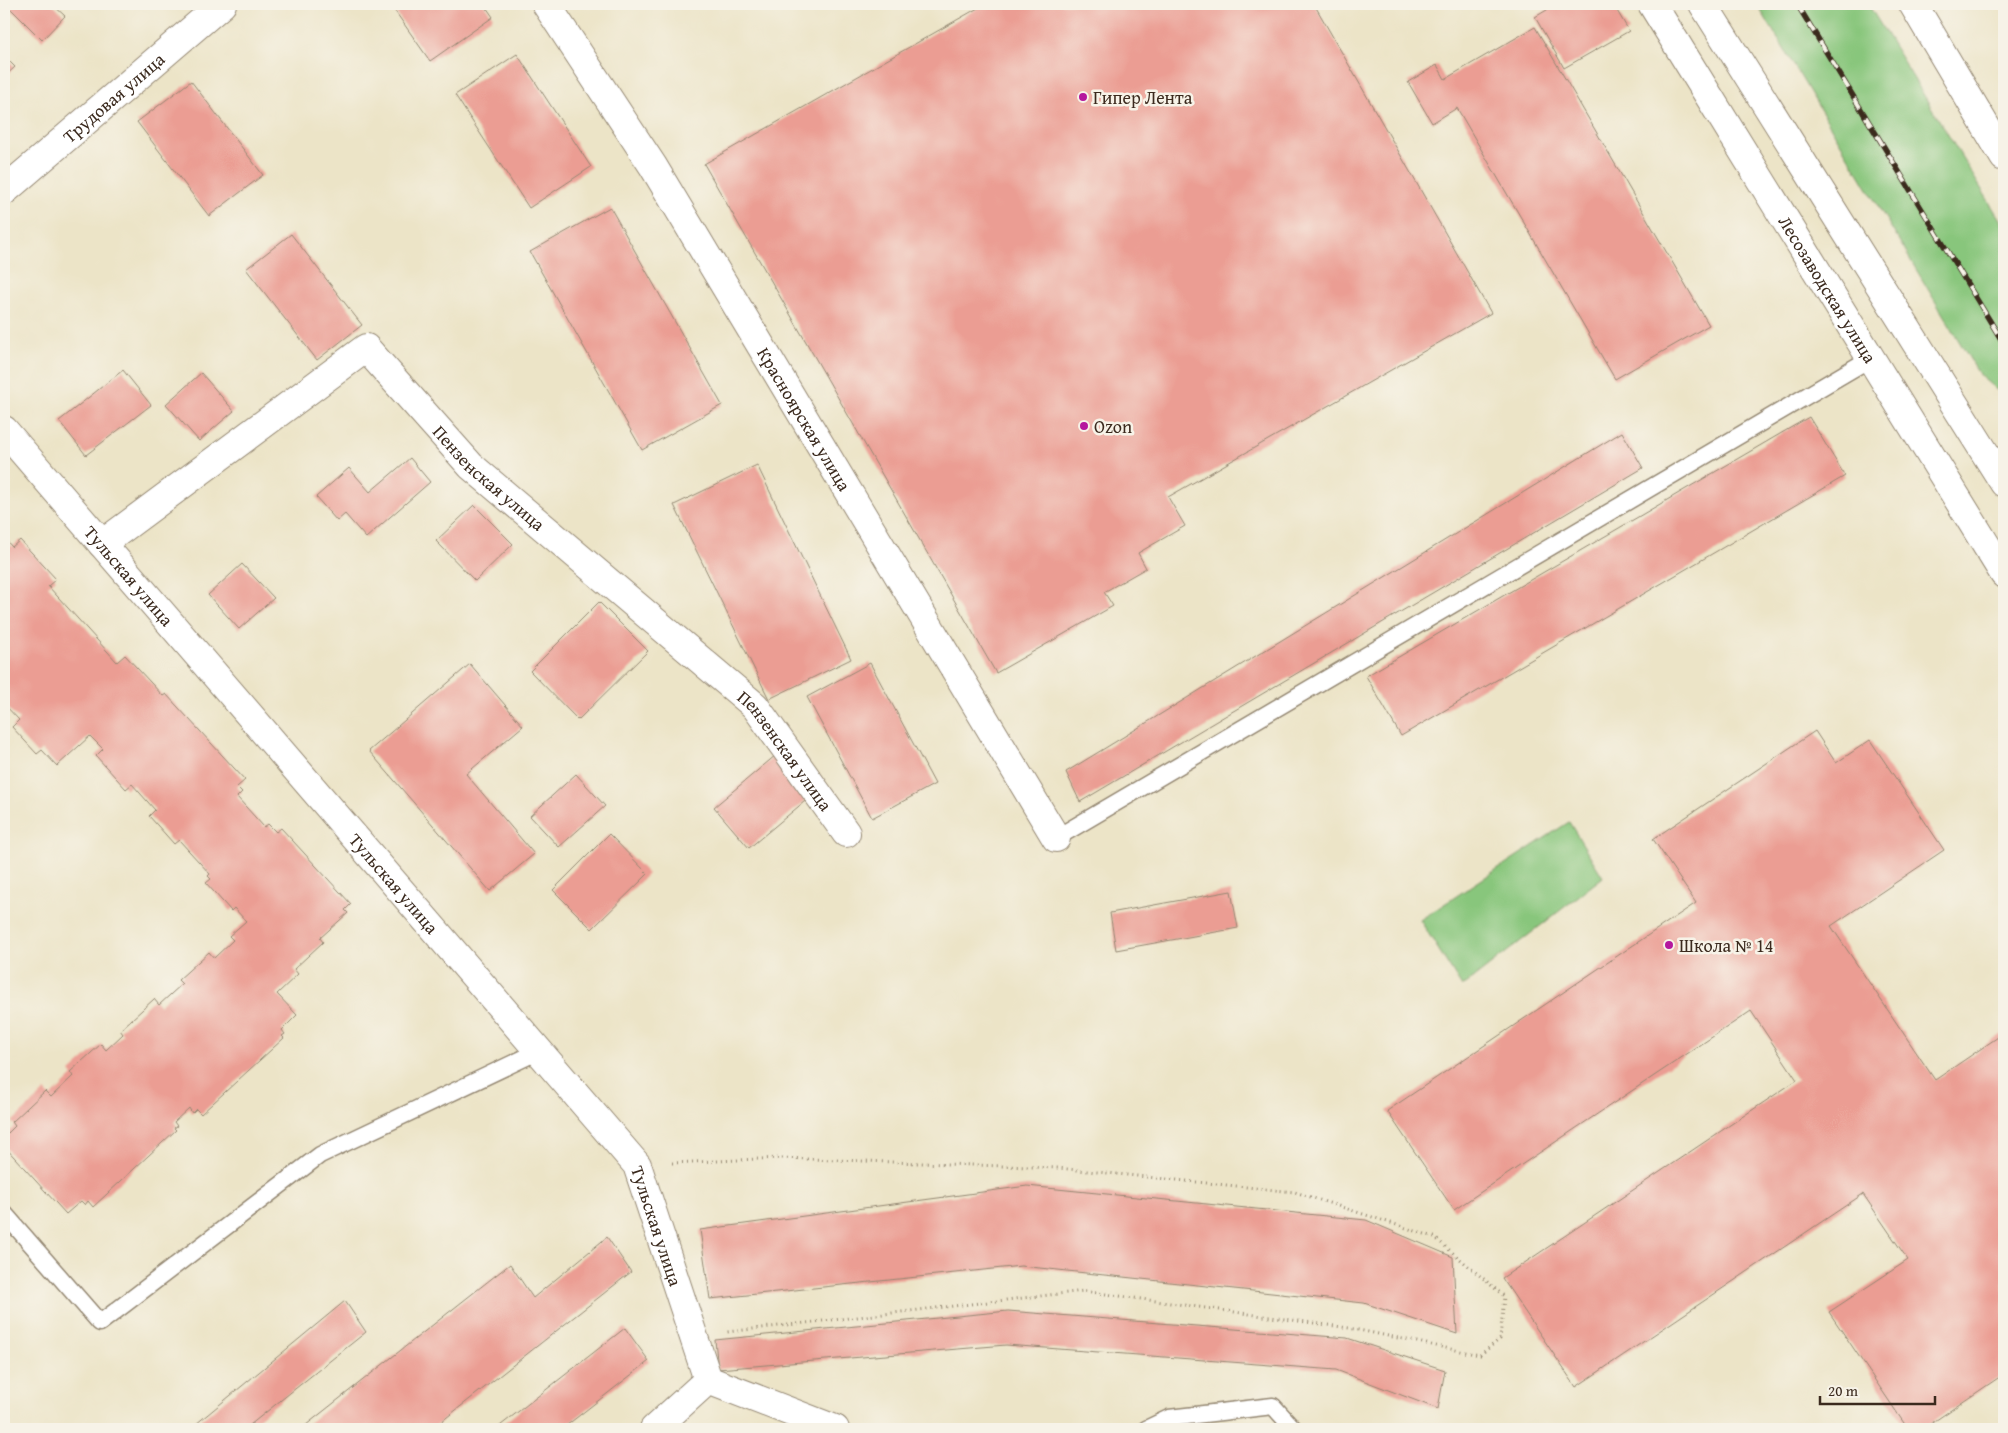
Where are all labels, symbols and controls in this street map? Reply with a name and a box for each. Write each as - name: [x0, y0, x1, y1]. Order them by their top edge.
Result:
- street label: Трудовая улица: [56, 45, 171, 149]
- place label: Гипер Лента: [1093, 84, 1193, 111]
- marker: Гипер Лента: [1077, 91, 1089, 103]
- street label: Лесозаводская улица: [1772, 210, 1884, 368]
- street label: Красноярская улица: [751, 342, 858, 496]
- place label: Ozon: [1094, 413, 1132, 440]
- street label: Пензенская улица: [427, 419, 552, 537]
- marker: Ozon: [1078, 420, 1090, 432]
- street label: Тульская улица: [78, 519, 181, 632]
- street label: Пензенская улица: [732, 683, 840, 817]
- street label: Тульская улица: [343, 827, 446, 940]
- place label: Школа № 14: [1679, 932, 1773, 959]
- marker: Школа № 14: [1663, 939, 1675, 951]
- street label: Тульская улица: [625, 1162, 690, 1290]
- scale bar: [1820, 1373, 1936, 1405]
- text: 20 m: [1828, 1380, 1859, 1401]

